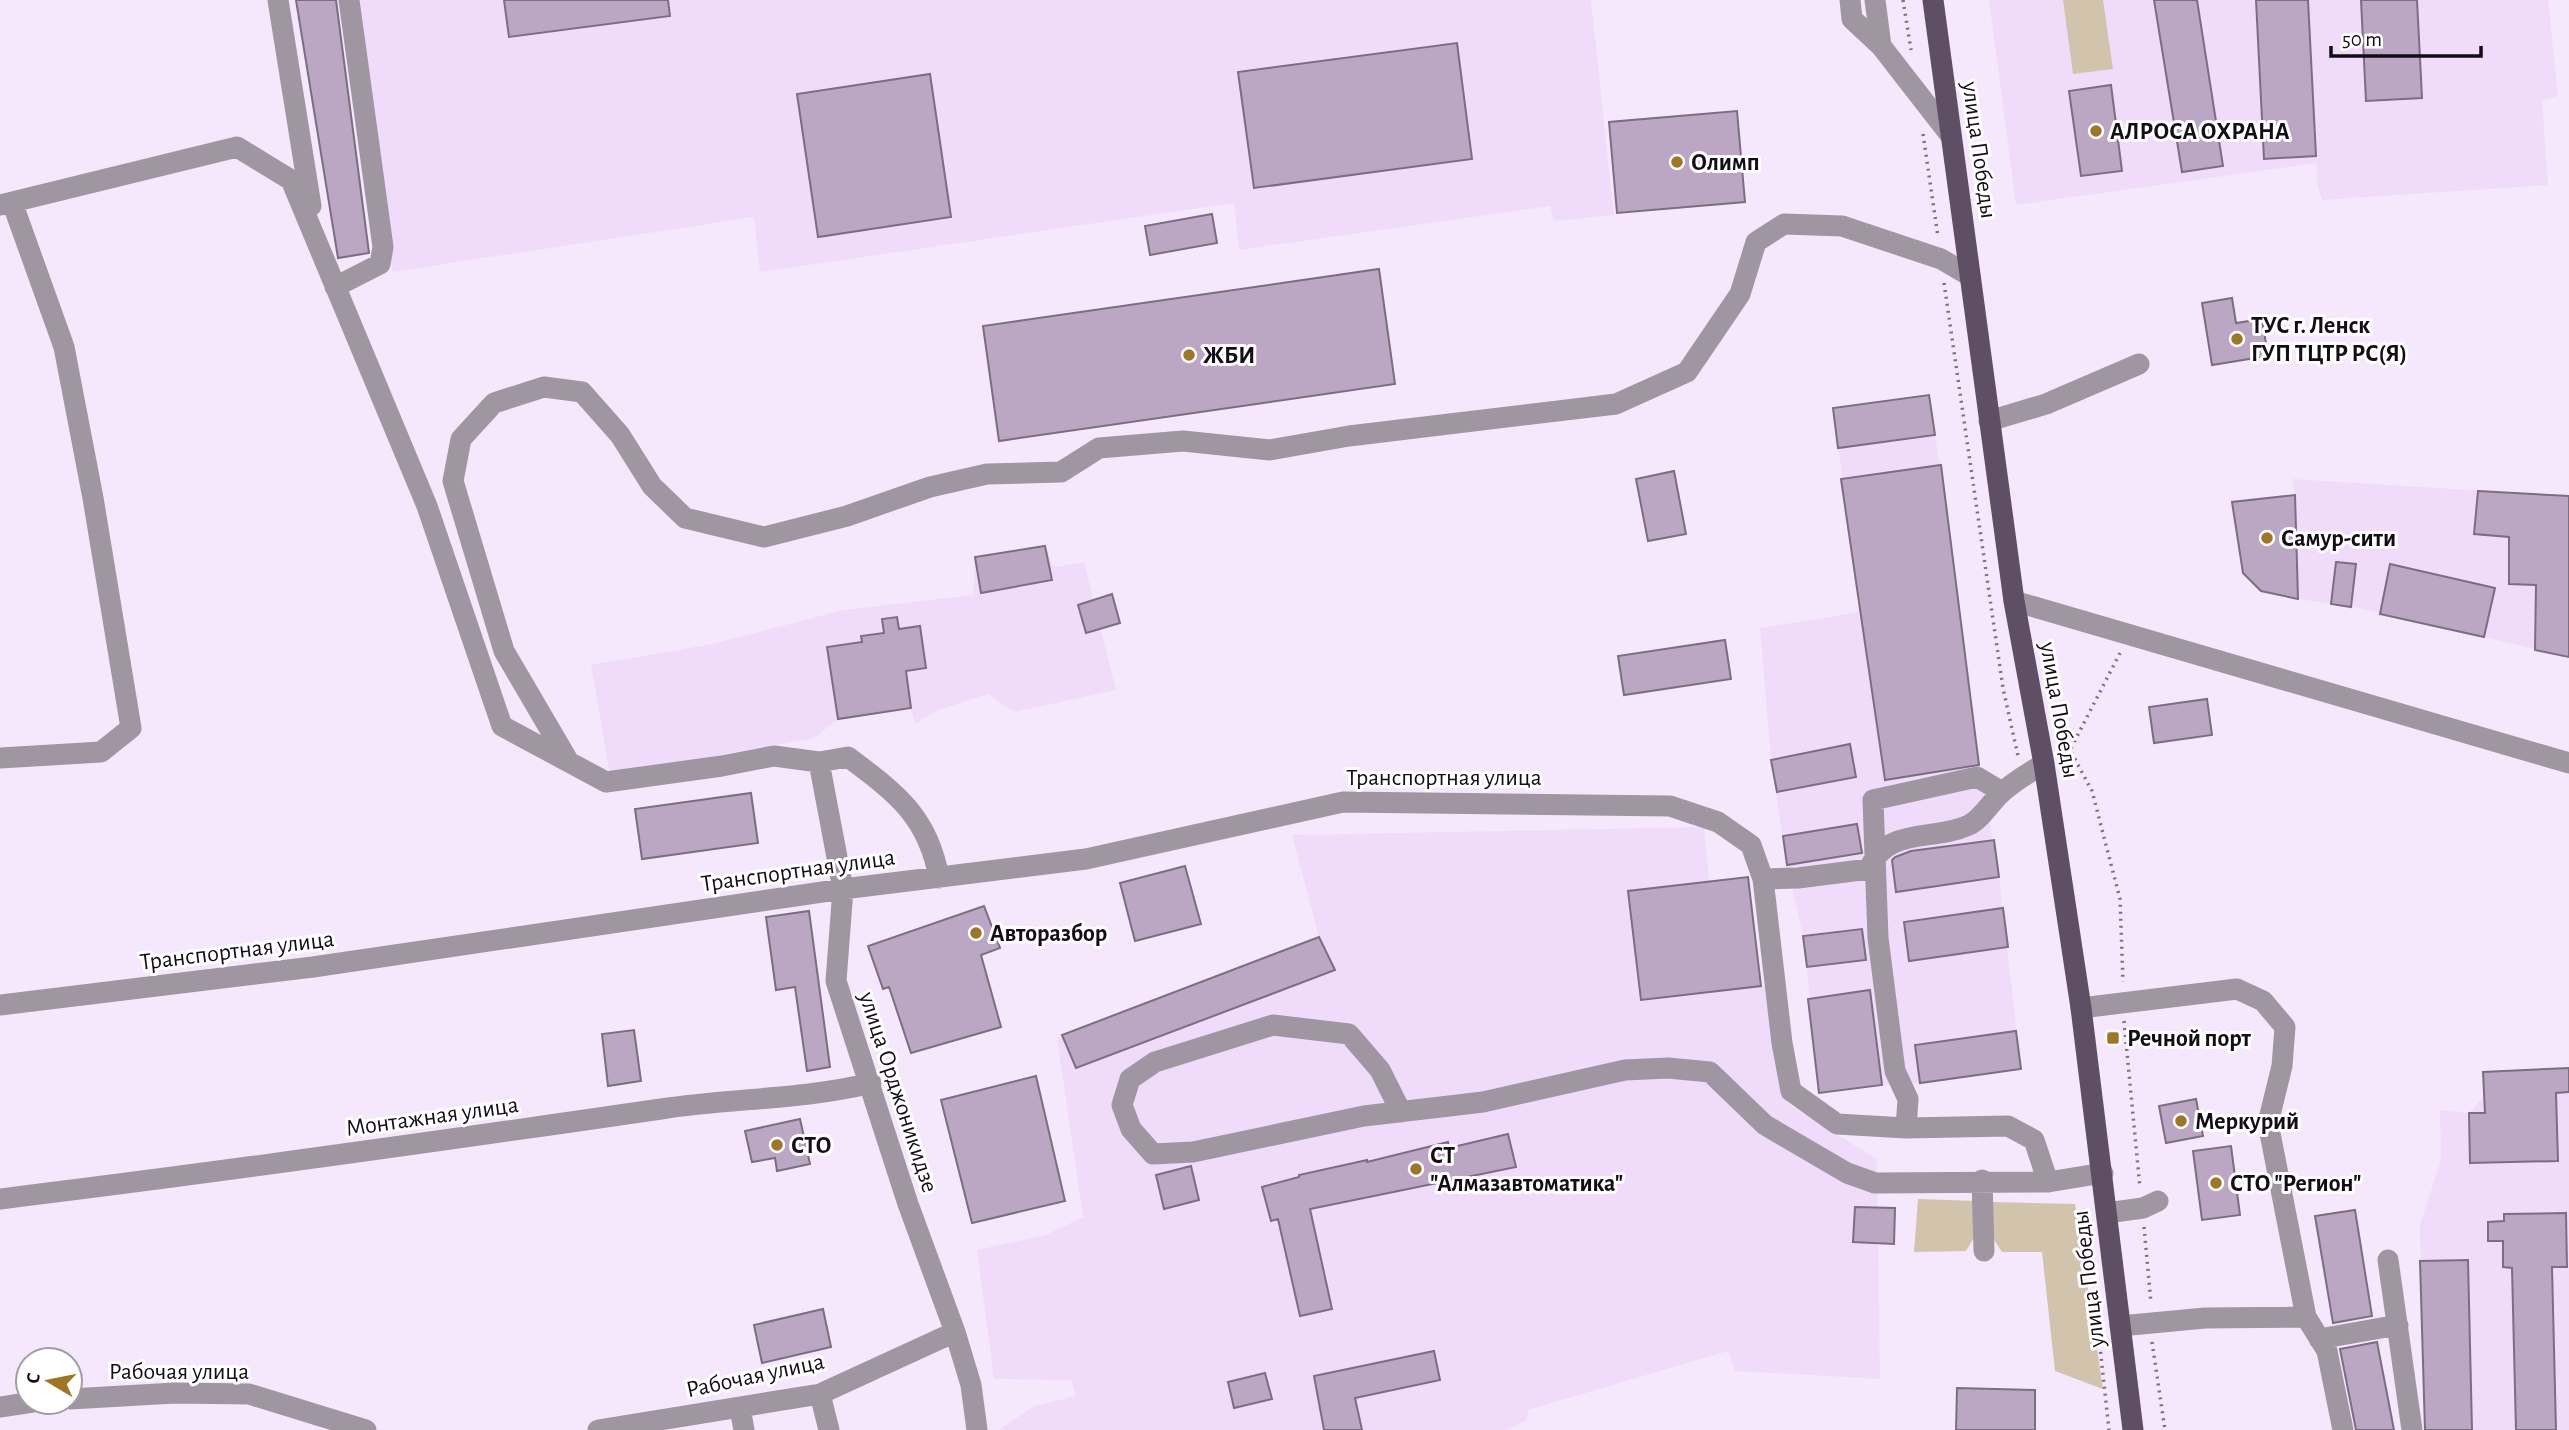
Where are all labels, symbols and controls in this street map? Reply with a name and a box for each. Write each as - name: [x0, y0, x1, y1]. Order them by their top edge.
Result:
- scale bar: [2331, 14, 2482, 58]
- text: 50 m: [2342, 29, 2382, 50]
- street label: улица Победы: [1957, 79, 2000, 220]
- place label: АЛРОСА ОХРАНА: [2110, 120, 2290, 144]
- marker: АЛРОСА ОХРАНА: [2088, 123, 2104, 139]
- place label: Олимп: [1691, 151, 1760, 175]
- marker: Олимп: [1669, 154, 1685, 170]
- place label: ТУС г. Ленск ГУП ТЦТР РС(Я): [2251, 314, 2407, 366]
- marker: ТУС г. Ленск ГУП ТЦТР РС(Я): [2229, 331, 2245, 347]
- place label: ЖБИ: [1203, 344, 1255, 368]
- marker: ЖБИ: [1181, 347, 1197, 363]
- place label: Самур-сити: [2281, 527, 2396, 551]
- marker: Самур-сити: [2259, 530, 2275, 546]
- street label: улица Победы: [2035, 639, 2083, 780]
- street label: Транспортная улица: [1346, 766, 1542, 790]
- street label: Транспортная улица: [700, 845, 897, 896]
- place label: Авторазбор: [990, 922, 1107, 946]
- marker: Авторазбор: [968, 925, 984, 941]
- street label: Транспортная улица: [139, 927, 336, 975]
- street label: улица Орджоникидзе: [854, 988, 942, 1196]
- place label: Речной порт: [2127, 1027, 2252, 1051]
- marker: Речной порт: [2105, 1030, 2121, 1046]
- street label: Монтажная улица: [344, 1093, 520, 1141]
- place label: Меркурий: [2195, 1110, 2299, 1134]
- marker: Меркурий: [2173, 1113, 2189, 1129]
- place label: СТО: [791, 1134, 832, 1158]
- marker: СТО: [769, 1137, 785, 1153]
- place label: СТ "Алмазавтоматика": [1430, 1144, 1623, 1196]
- marker: СТ "Алмазавтоматика": [1408, 1161, 1424, 1177]
- place label: СТО "Регион": [2230, 1172, 2361, 1196]
- marker: СТО "Регион": [2208, 1175, 2224, 1191]
- street label: улица Победы: [2069, 1209, 2109, 1350]
- north arrow: [14, 1346, 84, 1416]
- street label: Рабочая улица: [684, 1350, 827, 1402]
- street label: Рабочая улица: [109, 1360, 249, 1384]
- text: С: [23, 1371, 44, 1385]

